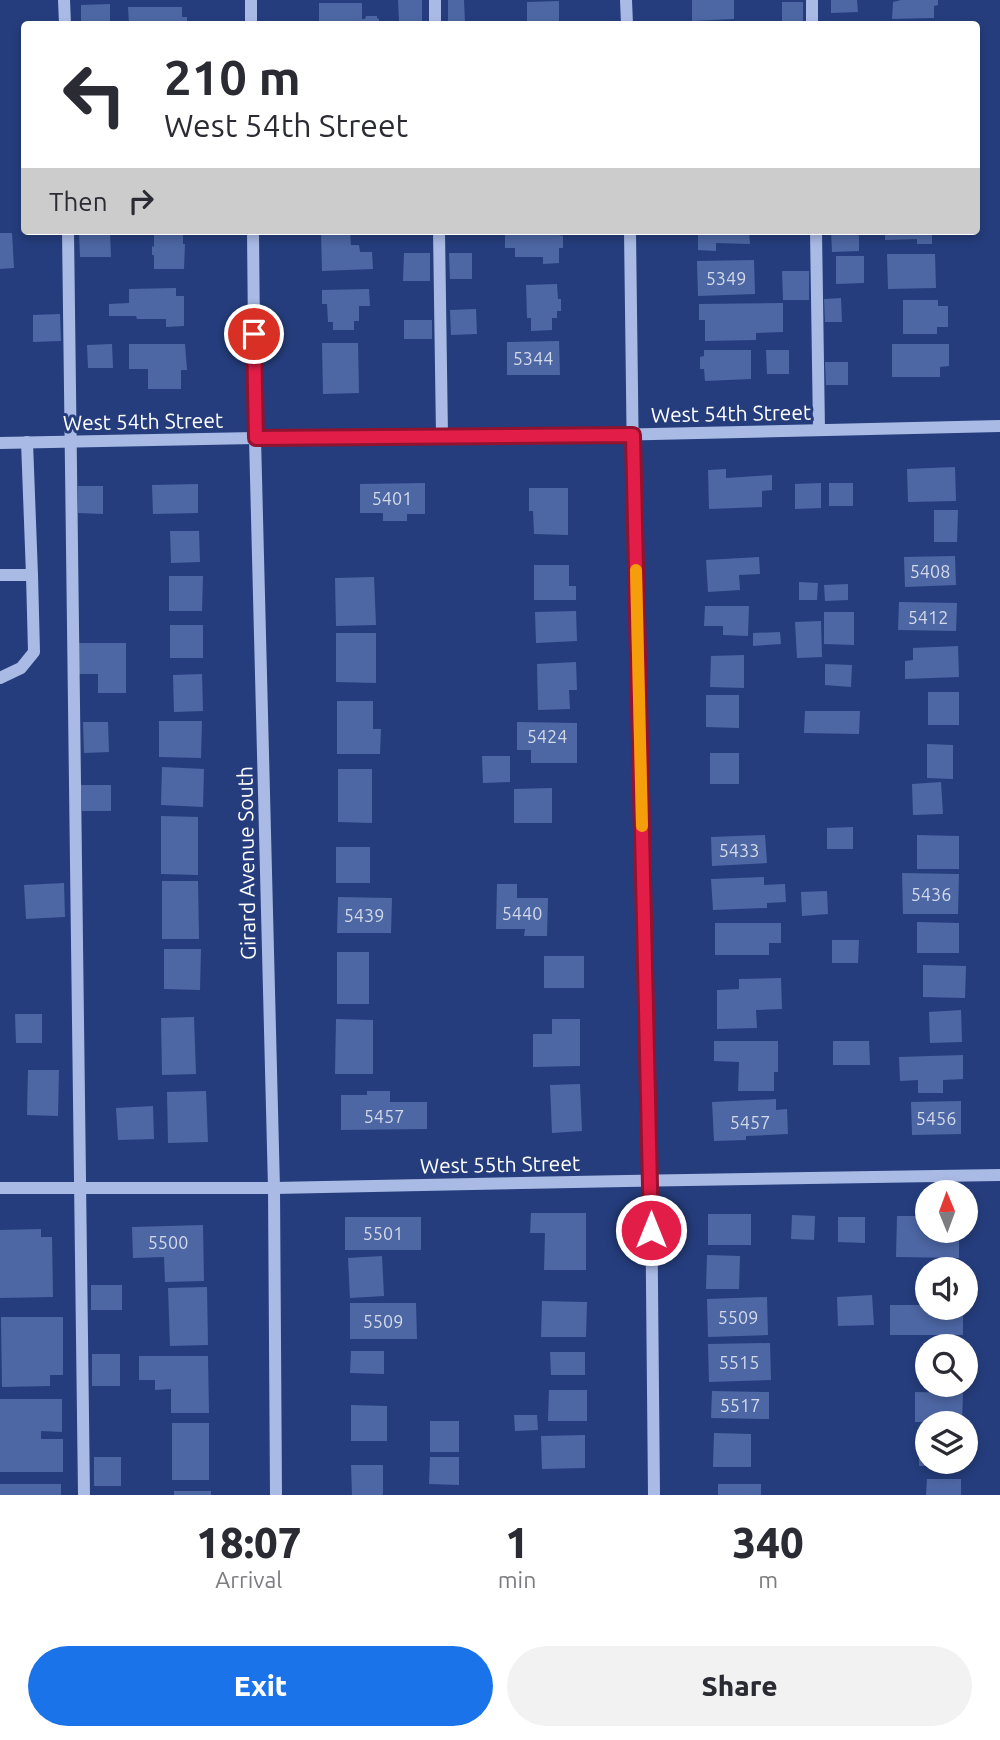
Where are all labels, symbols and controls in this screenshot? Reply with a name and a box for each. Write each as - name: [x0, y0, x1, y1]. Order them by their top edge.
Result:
- icon: left: [49, 49, 140, 140]
- text: 210 m: [164, 49, 301, 104]
- text: West 54th Street: [164, 107, 408, 143]
- icon: right: [122, 182, 160, 220]
- text: Then: [49, 187, 108, 216]
- house number: 5349: [706, 268, 746, 288]
- pin: [224, 304, 284, 364]
- icon: arrive: [235, 315, 273, 353]
- house number: 5344: [513, 348, 553, 368]
- street label: West 54th Street: [651, 400, 811, 426]
- street label: West 54th Street: [63, 408, 223, 434]
- house number: 5401: [372, 488, 412, 508]
- house number: 5408: [910, 561, 950, 581]
- house number: 5412: [908, 607, 948, 627]
- house number: 5424: [527, 726, 567, 746]
- street label: Girard Avenue South: [232, 766, 260, 960]
- house number: 5433: [719, 840, 759, 860]
- house number: 5436: [911, 884, 951, 904]
- house number: 5440: [502, 903, 542, 923]
- house number: 5439: [344, 905, 384, 925]
- house number: 5457: [364, 1106, 404, 1126]
- house number: 5456: [916, 1108, 956, 1128]
- house number: 5457: [730, 1112, 770, 1132]
- street label: West 55th Street: [420, 1151, 580, 1177]
- north arrow: [915, 1180, 978, 1242]
- map controls: [915, 1180, 978, 1474]
- position arrow: [614, 1193, 688, 1267]
- house number: 5501: [363, 1223, 403, 1243]
- house number: 5500: [148, 1232, 188, 1252]
- button: sound: [915, 1257, 978, 1320]
- house number: 5509: [718, 1307, 758, 1327]
- house number: 5509: [363, 1311, 403, 1331]
- button: search: [915, 1334, 978, 1397]
- house number: 5515: [719, 1352, 759, 1372]
- house number: 5517: [720, 1395, 760, 1415]
- button: layers: [915, 1411, 978, 1474]
- text: 18:07: [196, 1519, 301, 1566]
- text: 1: [505, 1519, 529, 1566]
- text: 340: [733, 1519, 804, 1566]
- text: Arrival: [215, 1567, 282, 1592]
- text: min: [498, 1567, 536, 1592]
- text: m: [758, 1567, 778, 1592]
- button: Exit: [28, 1646, 493, 1726]
- button: Share: [507, 1646, 972, 1726]

